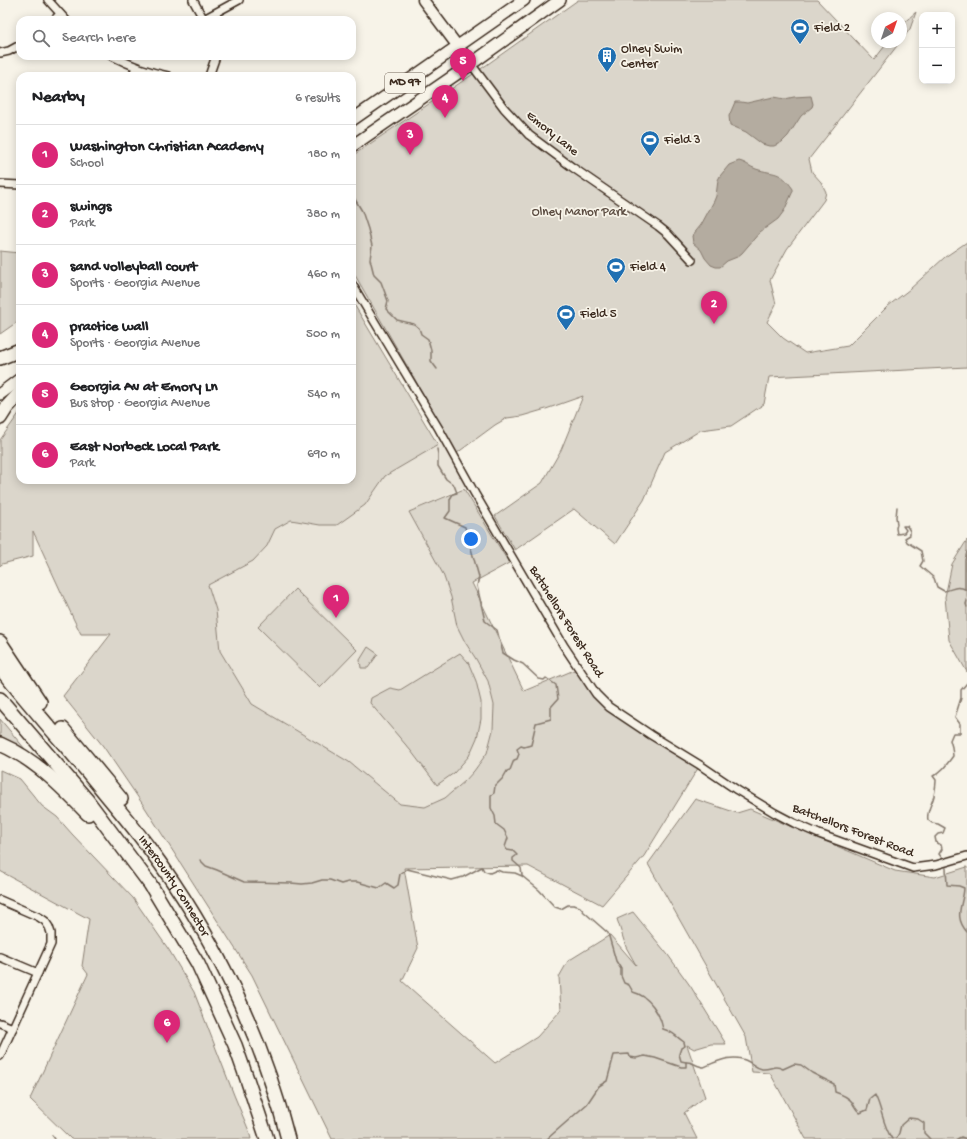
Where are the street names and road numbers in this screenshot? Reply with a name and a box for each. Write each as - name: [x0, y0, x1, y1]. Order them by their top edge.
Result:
- road number: MD 97: [385, 73, 425, 93]
- street label: Emory Lane: [523, 108, 581, 160]
- street label: Batchellors Forest Road: [525, 563, 607, 682]
- street label: Batchellors Forest Road: [789, 801, 917, 862]
- street label: Intercounty Connector: [135, 832, 213, 940]

